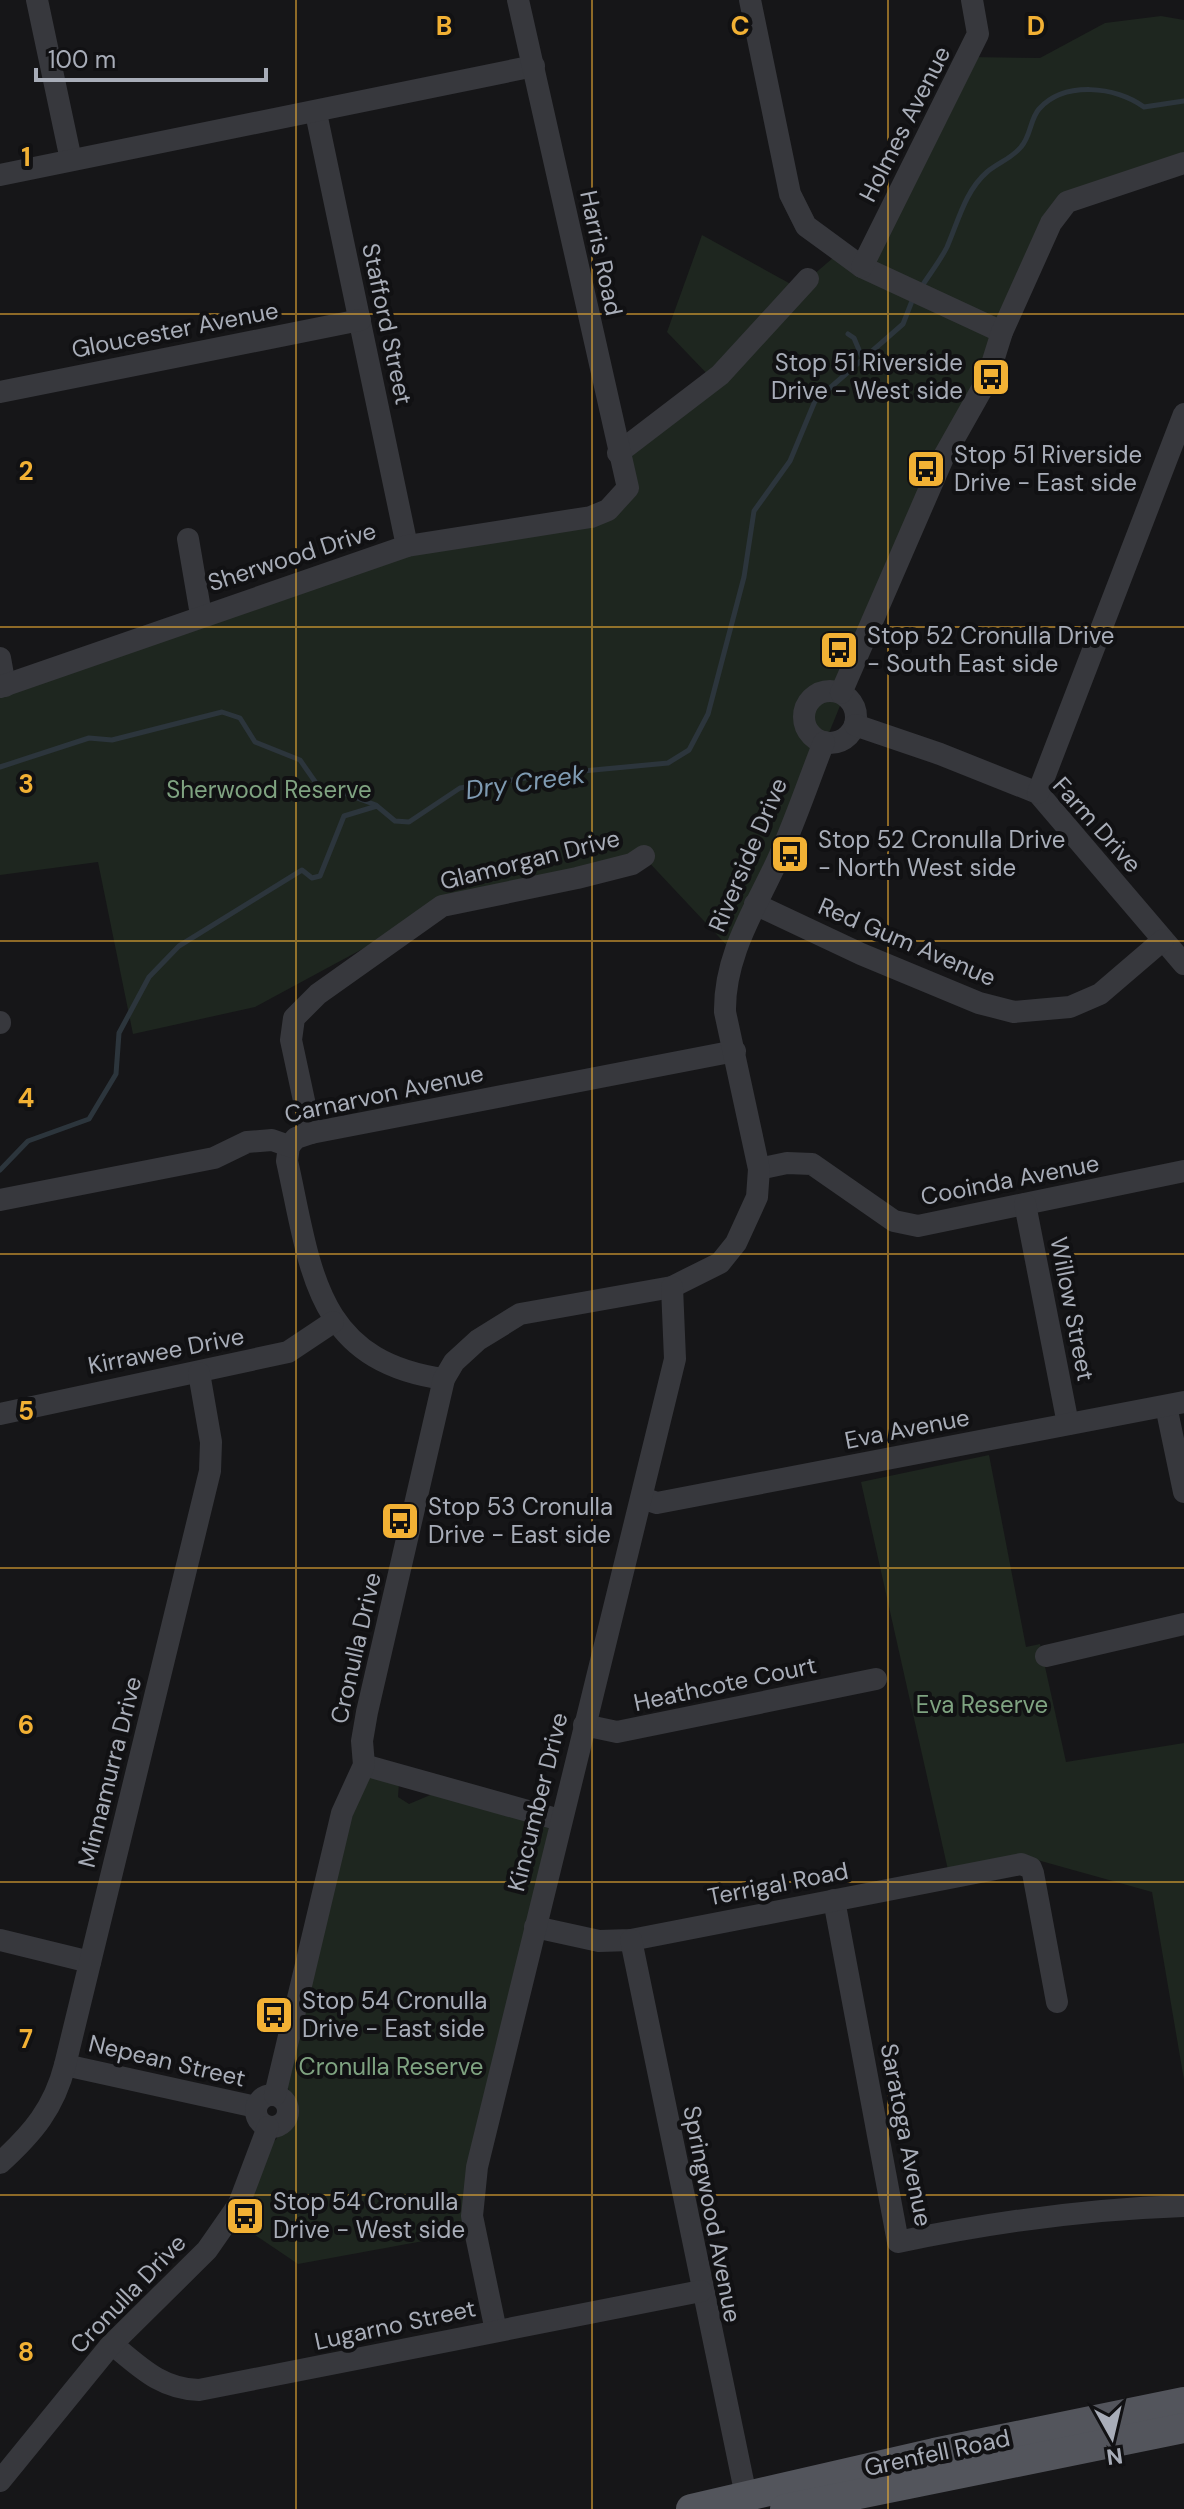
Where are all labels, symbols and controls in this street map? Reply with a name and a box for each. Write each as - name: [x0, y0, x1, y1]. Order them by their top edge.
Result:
- text: B: [436, 9, 452, 43]
- text: C: [730, 9, 750, 43]
- text: D: [1027, 9, 1045, 43]
- scale bar: [36, 32, 266, 82]
- street label: Holmes Avenue: [852, 41, 957, 207]
- text: 100 m: [48, 44, 116, 75]
- text: 1: [21, 140, 31, 174]
- street label: Harris Road: [573, 187, 630, 318]
- street label: Stafford Street: [355, 240, 420, 407]
- street label: Gloucester Avenue: [69, 294, 281, 365]
- place label: Stop 51 Riverside Drive - West side: [771, 347, 963, 406]
- bus stop icon: Stop 51 Riverside Drive - West side: [970, 356, 1012, 398]
- place label: Stop 51 Riverside Drive - East side: [954, 439, 1142, 498]
- bus stop icon: Stop 51 Riverside Drive - East side: [905, 448, 947, 490]
- text: 2: [18, 454, 34, 488]
- street label: Sherwood Drive: [204, 515, 380, 598]
- place label: Stop 52 Cronulla Drive - South East side: [867, 620, 1114, 679]
- bus stop icon: Stop 52 Cronulla Drive - South East side: [818, 629, 860, 671]
- water label: Dry Creek: [463, 757, 588, 807]
- text: 3: [18, 767, 34, 801]
- street label: Farm Drive: [1046, 770, 1149, 879]
- street label: Riverside Drive: [701, 773, 794, 936]
- park label: Sherwood Reserve: [166, 774, 372, 805]
- street label: Glamorgan Drive: [437, 822, 623, 897]
- place label: Stop 52 Cronulla Drive - North West side: [818, 824, 1065, 883]
- bus stop icon: Stop 52 Cronulla Drive - North West side: [769, 833, 811, 875]
- street label: Red Gum Avenue: [814, 890, 1001, 993]
- street label: Carnarvon Avenue: [281, 1057, 486, 1130]
- text: 4: [18, 1081, 34, 1115]
- street label: Cooinda Avenue: [918, 1147, 1102, 1212]
- street label: Willow Street: [1043, 1234, 1102, 1384]
- street label: Kirrawee Drive: [85, 1320, 247, 1381]
- text: 5: [18, 1394, 34, 1428]
- street label: Eva Avenue: [842, 1401, 972, 1456]
- place label: Stop 53 Cronulla Drive - East side: [428, 1491, 613, 1550]
- bus stop icon: Stop 53 Cronulla Drive - East side: [379, 1500, 421, 1542]
- street label: Cronulla Drive: [323, 1569, 388, 1727]
- street label: Heathcote Court: [631, 1649, 819, 1718]
- street label: Minnamurra Drive: [71, 1673, 148, 1871]
- park label: Eva Reserve: [916, 1689, 1048, 1720]
- text: 6: [18, 1708, 34, 1742]
- street label: Kincumber Drive: [500, 1709, 575, 1894]
- street label: Terrigal Road: [705, 1855, 851, 1912]
- place label: Stop 54 Cronulla Drive - East side: [302, 1985, 487, 2044]
- bus stop icon: Stop 54 Cronulla Drive - East side: [253, 1994, 295, 2036]
- text: 7: [19, 2022, 33, 2056]
- street label: Nepean Street: [86, 2027, 249, 2094]
- street label: Saratoga Avenue: [874, 2041, 939, 2229]
- park label: Cronulla Reserve: [299, 2051, 483, 2082]
- street label: Springwood Avenue: [676, 2103, 749, 2325]
- place label: Stop 54 Cronulla Drive - West side: [273, 2186, 465, 2245]
- bus stop icon: Stop 54 Cronulla Drive - West side: [224, 2195, 266, 2237]
- street label: Cronulla Drive: [63, 2227, 192, 2360]
- street label: Lugarno Street: [311, 2292, 478, 2357]
- text: 8: [18, 2335, 34, 2369]
- north arrow: [1072, 2397, 1152, 2477]
- street label: Grenfell Road: [861, 2422, 1013, 2483]
- text: N: [1105, 2441, 1125, 2472]

